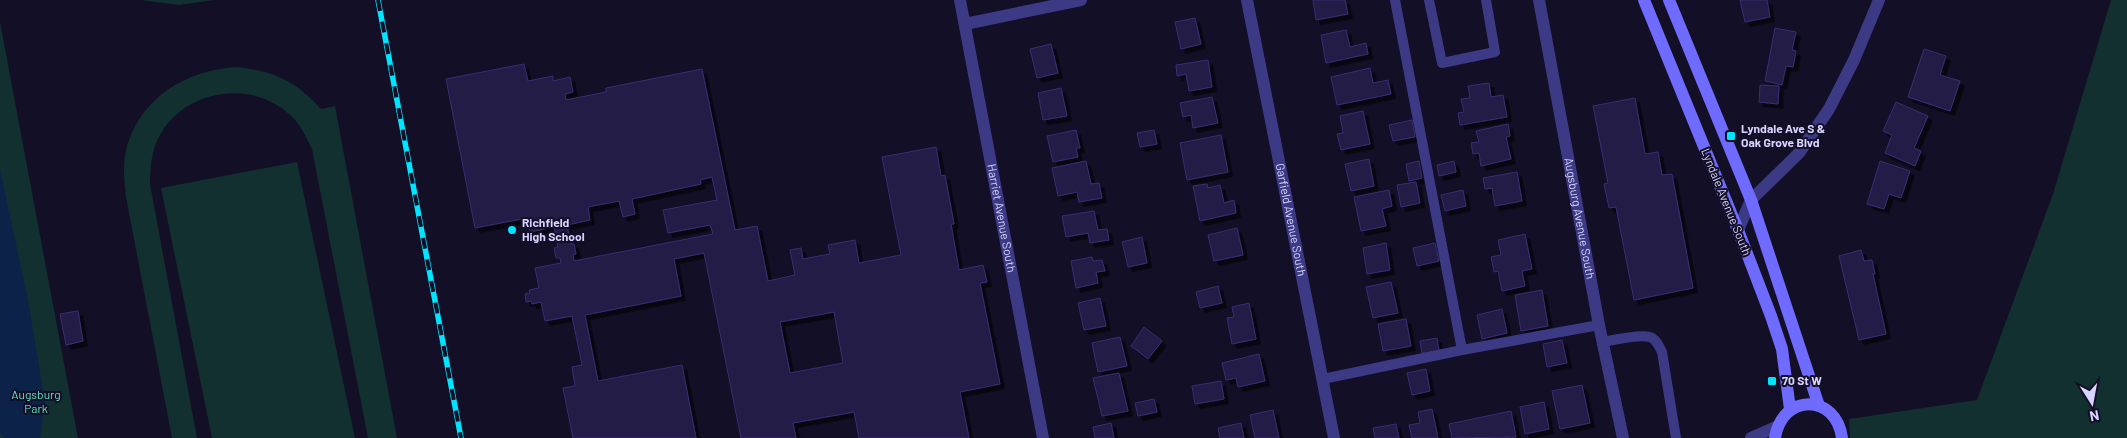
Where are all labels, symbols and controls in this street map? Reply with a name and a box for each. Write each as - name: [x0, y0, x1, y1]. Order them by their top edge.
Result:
- place label: Lyndale Ave S & Oak Grove Blvd: [1741, 121, 1825, 149]
- marker: Lyndale Ave S & Oak Grove Blvd: [1725, 130, 1737, 142]
- street label: Lyndale Avenue South: [1699, 146, 1755, 257]
- street label: Augsburg Avenue South: [1562, 156, 1598, 280]
- street label: Harriet Avenue South: [985, 162, 1019, 273]
- street label: Garfield Avenue South: [1274, 162, 1310, 277]
- place label: Richfield High School: [522, 215, 585, 243]
- marker: Richfield High School: [506, 224, 518, 236]
- place label: 70 St W: [1782, 373, 1822, 387]
- marker: 70 St W: [1766, 375, 1778, 387]
- north arrow: [2067, 378, 2117, 428]
- park label: Augsburg Park: [11, 387, 61, 415]
- text: N: [2088, 407, 2101, 425]

